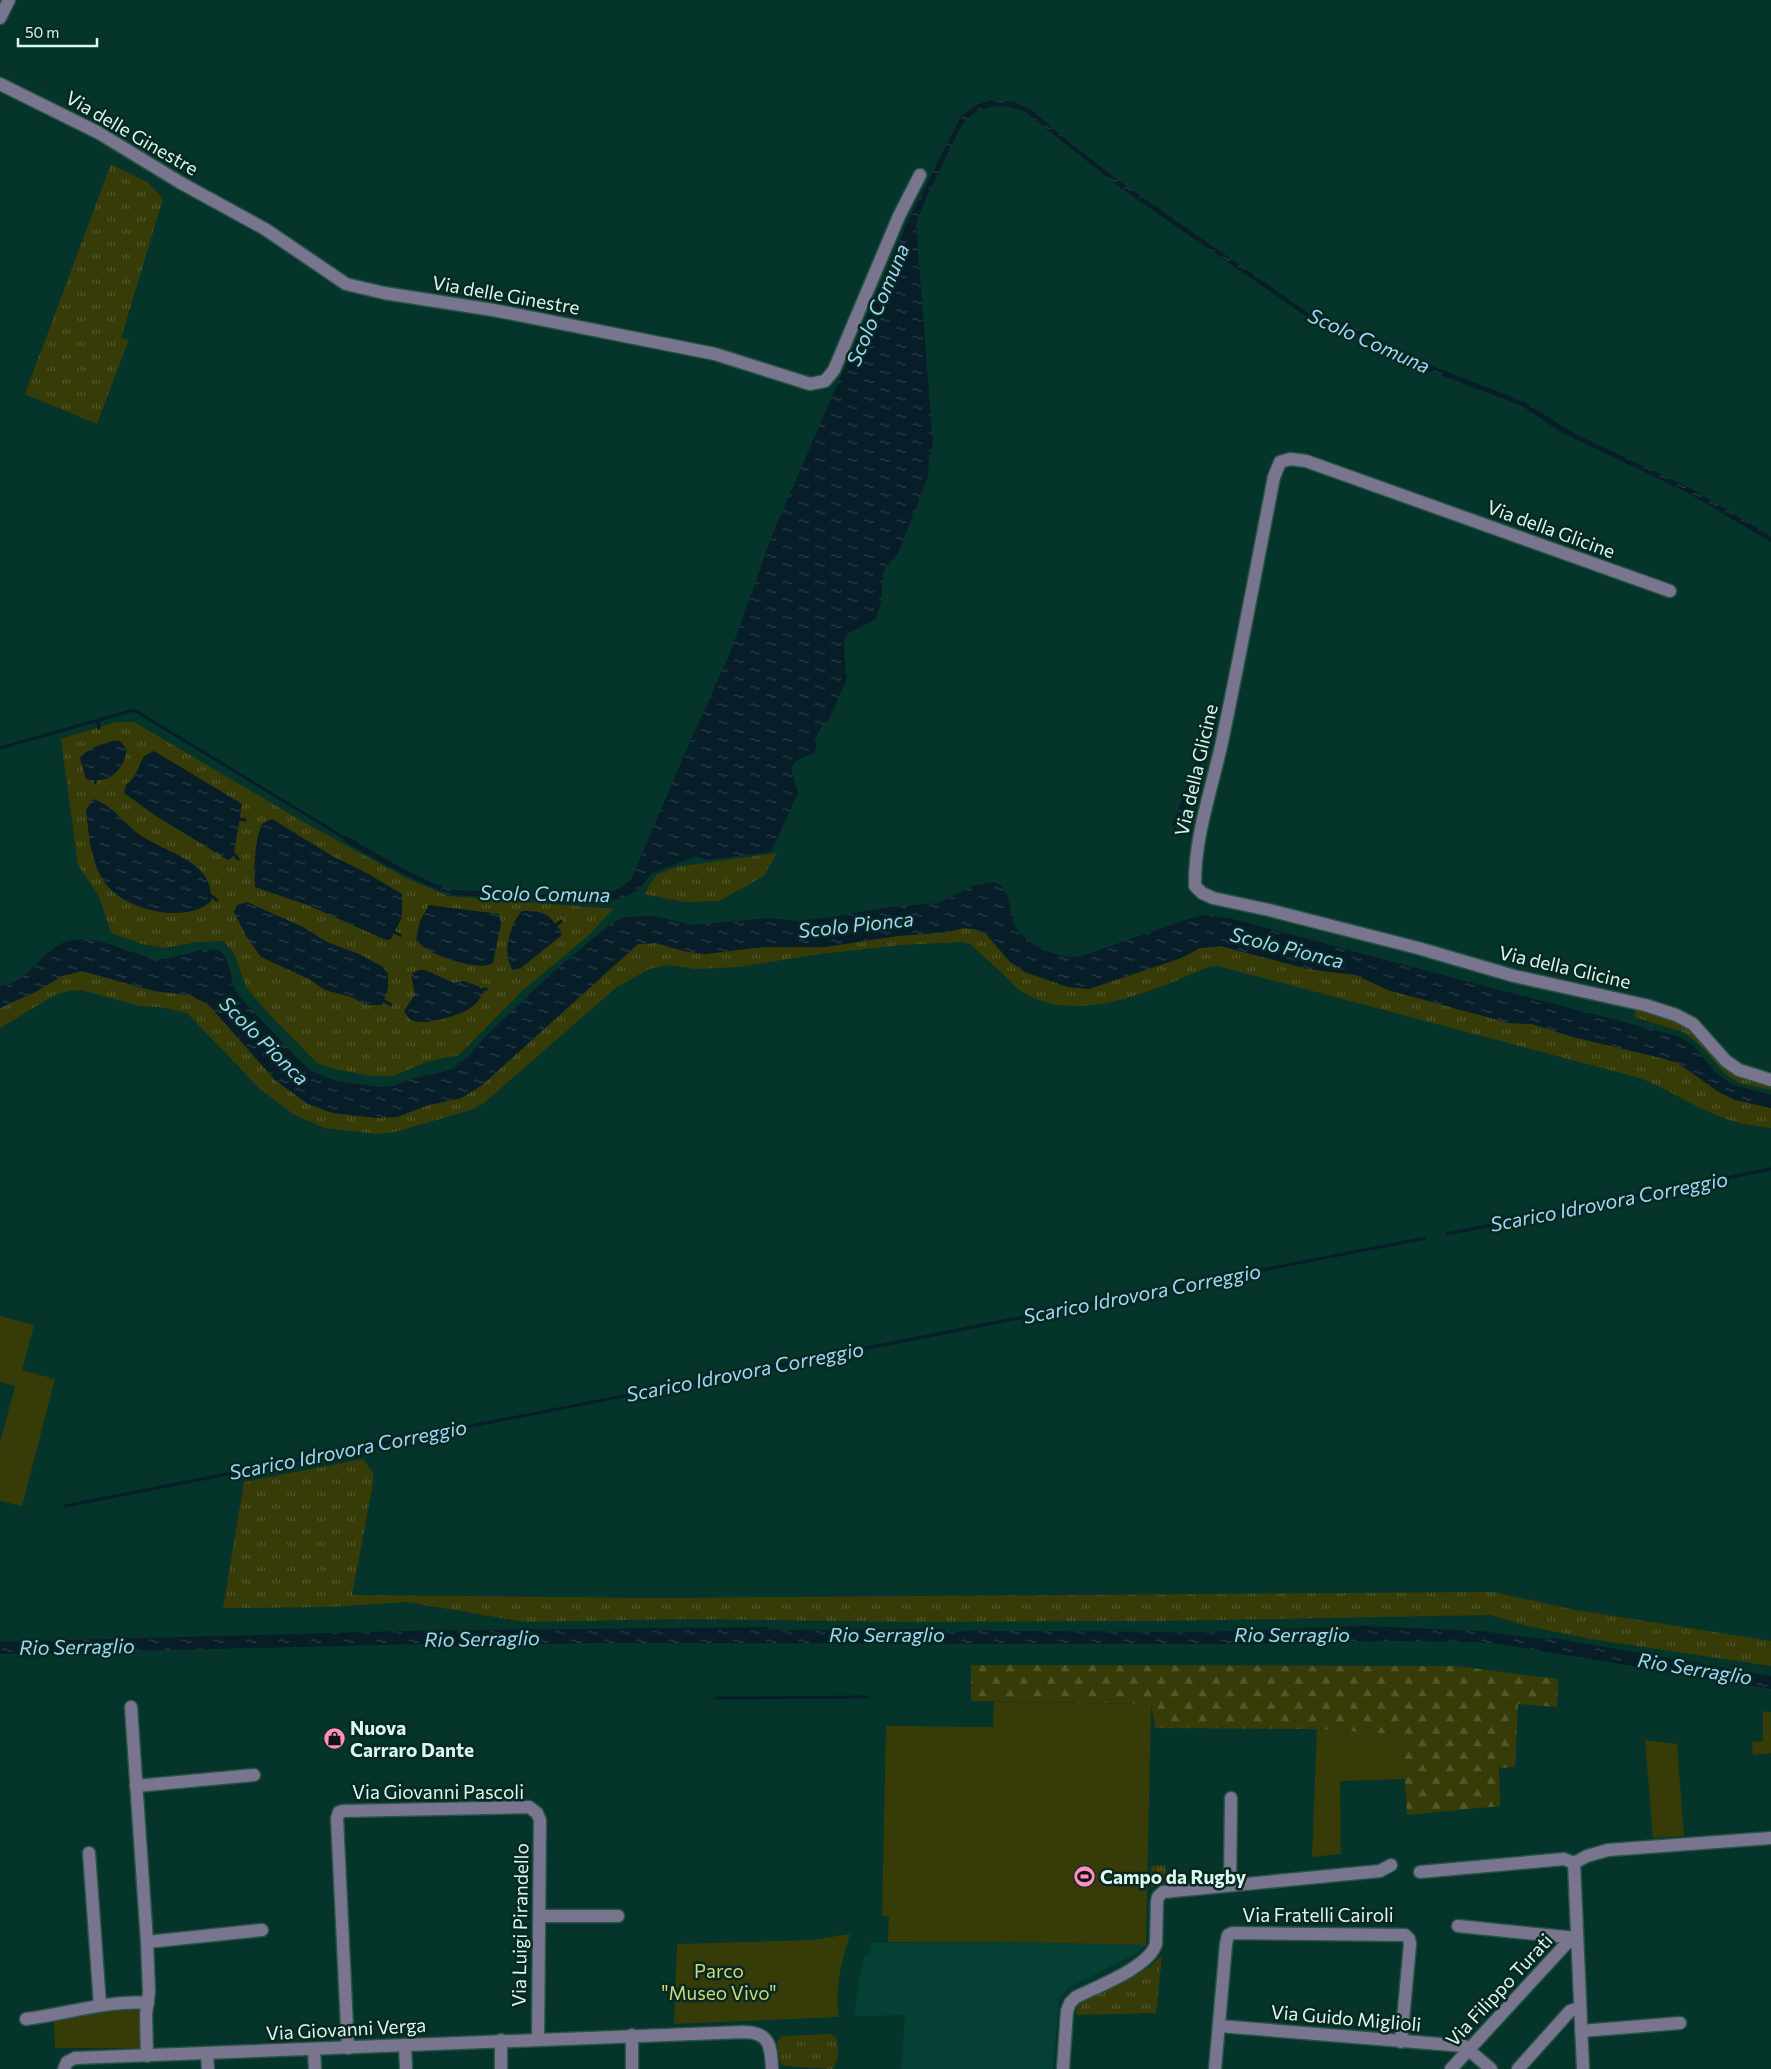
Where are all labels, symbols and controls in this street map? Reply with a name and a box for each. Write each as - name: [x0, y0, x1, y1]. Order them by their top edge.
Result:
- scale bar: [18, 15, 96, 47]
- text: 50 m: [25, 23, 59, 41]
- street label: Via delle Ginestre: [62, 85, 203, 180]
- water label: Scolo Comuna: [841, 240, 914, 369]
- street label: Via delle Ginestre: [431, 270, 582, 319]
- water label: Scolo Comuna: [1305, 303, 1434, 378]
- street label: Via della Glicine: [1484, 495, 1618, 562]
- street label: Via della Glicine: [1169, 702, 1222, 838]
- water label: Scolo Comuna: [480, 880, 611, 906]
- water label: Scolo Pionca: [797, 906, 915, 942]
- water label: Scolo Pionca: [1228, 921, 1346, 973]
- street label: Via della Glicine: [1497, 940, 1633, 993]
- water label: Scolo Pionca: [215, 991, 314, 1090]
- water label: Scarico Idrovora Correggio: [1488, 1166, 1730, 1236]
- water label: Scarico Idrovora Correggio: [1021, 1258, 1263, 1328]
- water label: Scarico Idrovora Correggio: [624, 1336, 866, 1406]
- water label: Scarico Idrovora Correggio: [227, 1414, 469, 1484]
- water label: Rio Serraglio: [829, 1622, 945, 1646]
- water label: Rio Serraglio: [1234, 1622, 1350, 1646]
- water label: Rio Serraglio: [424, 1625, 540, 1651]
- water label: Rio Serraglio: [19, 1633, 135, 1659]
- water label: Rio Serraglio: [1636, 1647, 1754, 1689]
- place label: Nuova Carraro Dante: [350, 1716, 474, 1761]
- shop icon: Nuova Carraro Dante: [322, 1727, 346, 1751]
- street label: Via Giovanni Pascoli: [352, 1780, 524, 1803]
- street label: Via Luigi Pirandello: [507, 1843, 532, 2007]
- sports icon: Campo da Rugby: [1072, 1865, 1096, 1889]
- place label: Campo da Rugby: [1100, 1865, 1247, 1888]
- street label: Via Fratelli Cairoli: [1242, 1903, 1394, 1926]
- street label: Via Filippo Turati: [1441, 1929, 1557, 2051]
- park label: Parco "Museo Vivo": [661, 1959, 777, 2004]
- street label: Via Guido Miglioli: [1270, 1999, 1422, 2036]
- street label: Via Giovanni Verga: [265, 2013, 427, 2044]

